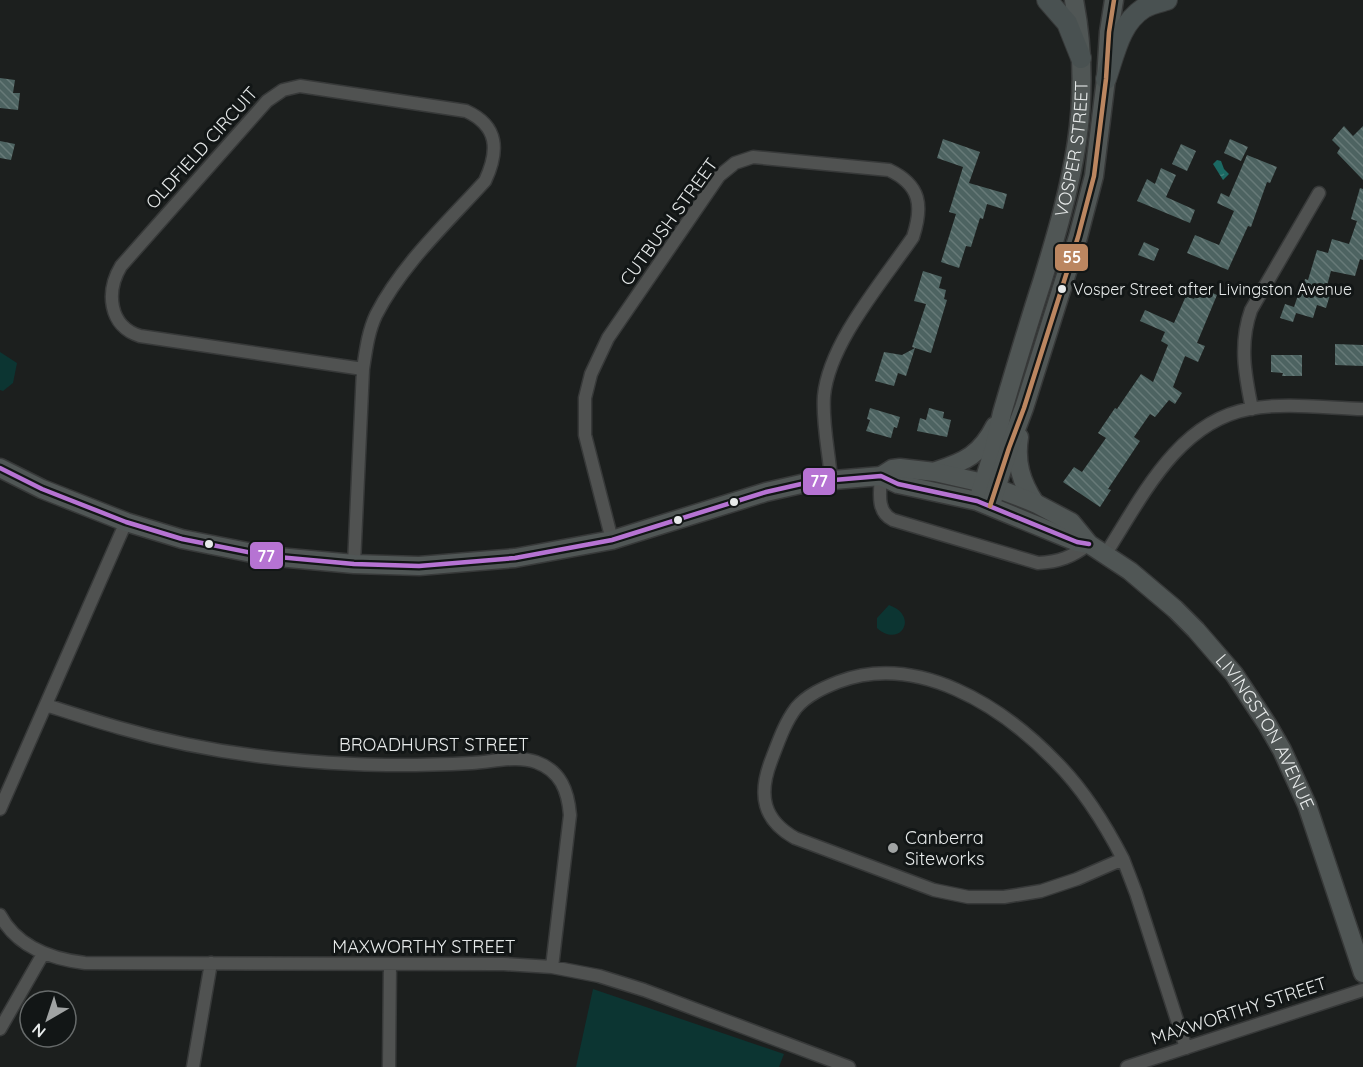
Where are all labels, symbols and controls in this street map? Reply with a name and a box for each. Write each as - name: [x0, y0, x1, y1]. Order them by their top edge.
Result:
- street label: VOSPER STREET: [1049, 80, 1093, 219]
- street label: OLDFIELD CIRCUIT: [141, 82, 263, 214]
- street label: CUTBUSH STREET: [615, 153, 723, 290]
- line badge: 55: [1054, 243, 1089, 272]
- text: 55: [1063, 247, 1081, 267]
- place label: Vosper Street after Livingston Avenue: [1073, 279, 1352, 299]
- marker: Vosper Street after Livingston Avenue: [1056, 283, 1068, 295]
- line badge: 77: [802, 467, 836, 496]
- text: 77: [810, 471, 828, 491]
- unlabelled marker: [728, 496, 740, 508]
- unlabelled marker: [672, 514, 684, 526]
- unlabelled marker: [203, 538, 215, 550]
- line badge: 77: [249, 541, 284, 570]
- text: 77: [257, 546, 275, 566]
- street label: LIVINGSTON AVENUE: [1211, 649, 1320, 813]
- street label: BROADHURST STREET: [339, 733, 529, 756]
- place label: Canberra Siteworks: [905, 826, 984, 870]
- marker: Canberra Siteworks: [886, 841, 900, 855]
- street label: MAXWORTHY STREET: [332, 935, 516, 958]
- street label: MAXWORTHY STREET: [1148, 971, 1330, 1050]
- north arrow: [18, 989, 78, 1049]
- text: N: [28, 1019, 49, 1042]

